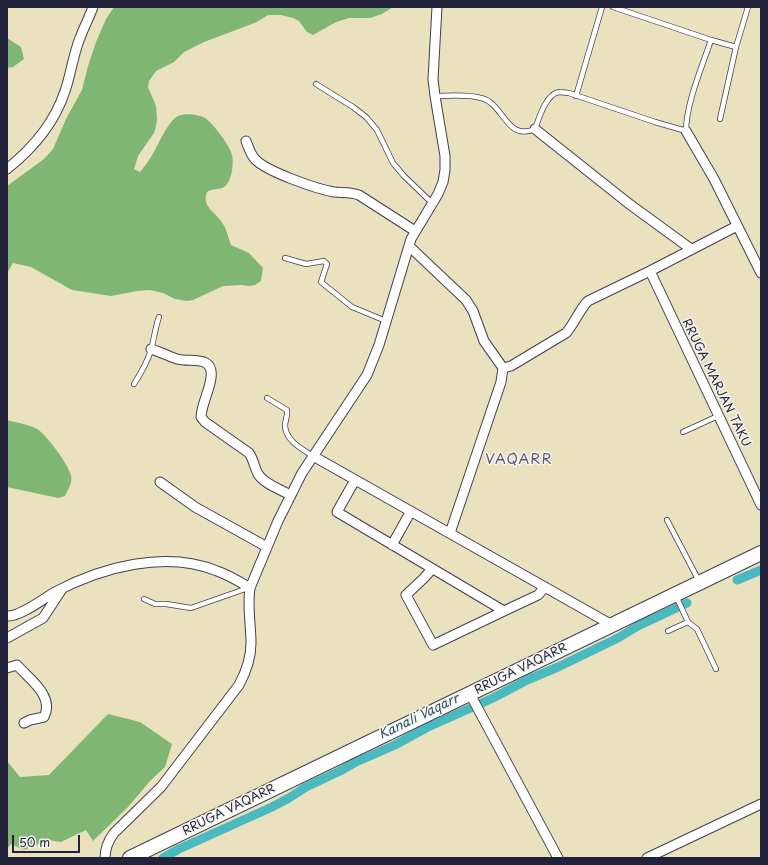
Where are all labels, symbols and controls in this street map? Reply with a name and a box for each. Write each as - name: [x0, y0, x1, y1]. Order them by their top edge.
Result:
- street label: RRUGA MARJAN TAKU: [679, 317, 753, 449]
- district label: VAQARR: [485, 452, 553, 468]
- street label: RRUGA VAQARR: [472, 640, 570, 698]
- water label: Kanali Vaqarr: [376, 691, 462, 743]
- street label: RRUGA VAQARR: [180, 781, 278, 839]
- scale bar: [14, 827, 82, 853]
- text: 50 m: [19, 833, 50, 851]

